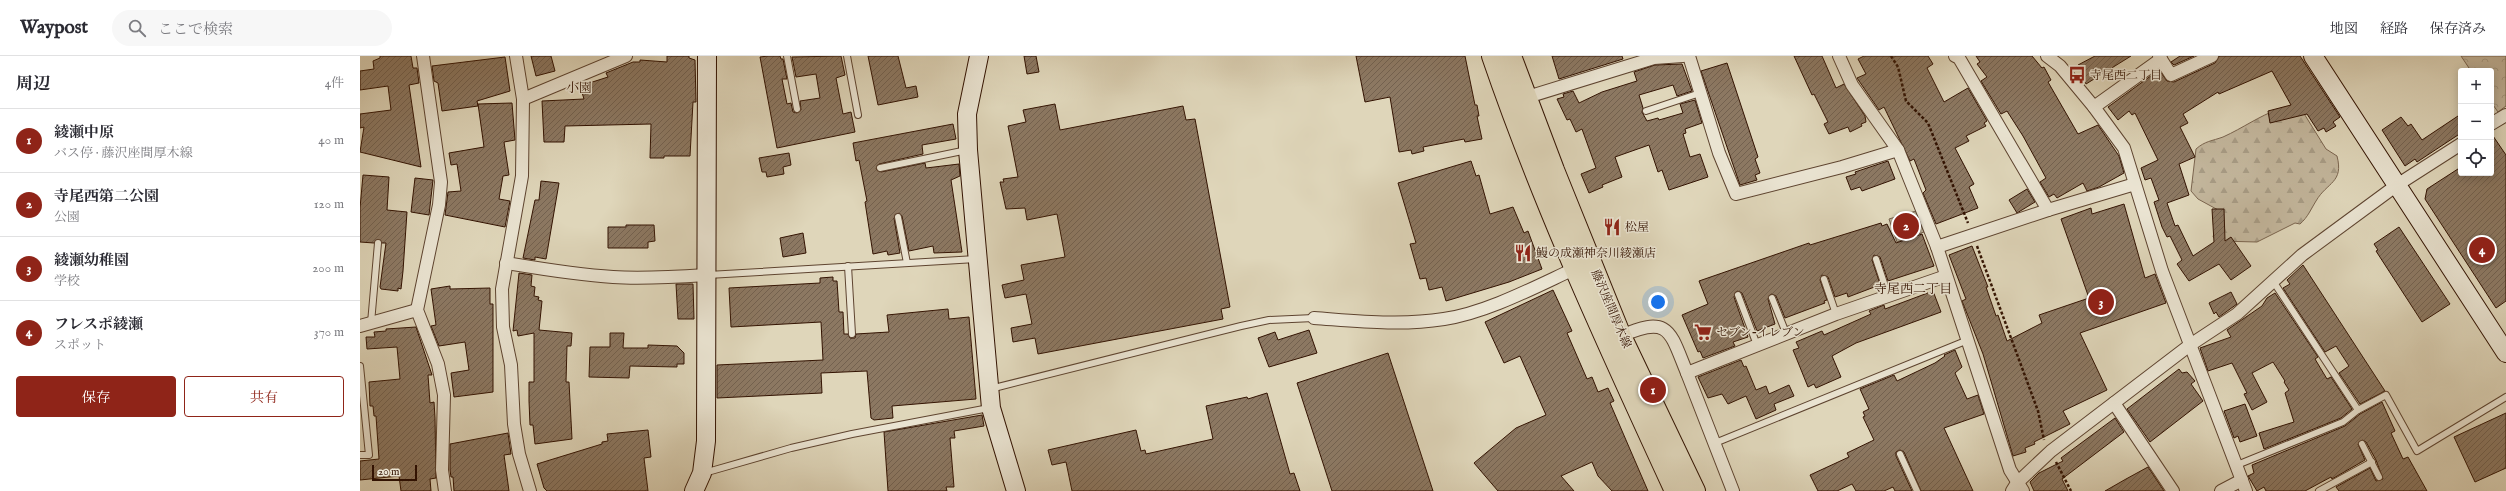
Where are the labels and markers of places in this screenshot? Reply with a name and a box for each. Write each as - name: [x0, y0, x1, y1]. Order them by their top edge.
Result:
- bus stop icon: 寺尾西二丁目: [2067, 65, 2087, 85]
- place label: 寺尾西二丁目: [2090, 68, 2162, 83]
- pin: 2: [1893, 211, 1919, 241]
- restaurant icon: 松屋: [1602, 217, 1622, 237]
- place label: 松屋: [1625, 220, 1649, 235]
- pin: 4: [2469, 235, 2495, 265]
- restaurant icon: 鰻の成瀬神奈川綾瀬店: [1513, 243, 1533, 263]
- place label: 鰻の成瀬神奈川綾瀬店: [1536, 246, 1656, 261]
- pin: 3: [2088, 287, 2114, 317]
- supermarket icon: セブン-イレブン: [1693, 322, 1713, 342]
- place label: セブン-イレブン: [1716, 325, 1805, 340]
- pin: 1: [1640, 375, 1666, 405]

